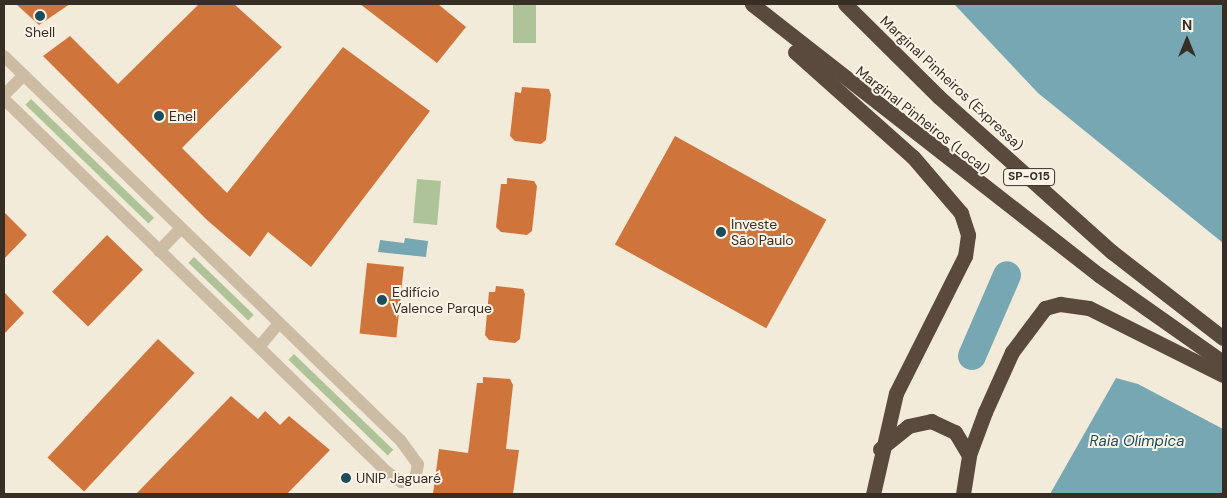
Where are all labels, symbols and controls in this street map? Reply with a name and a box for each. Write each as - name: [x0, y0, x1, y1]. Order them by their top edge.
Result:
- marker: Shell: [34, 10, 46, 22]
- street label: Marginal Pinheiros (Expressa): [877, 12, 1027, 154]
- north arrow: [1162, 15, 1212, 65]
- text: N: [1182, 16, 1192, 34]
- place label: Shell: [25, 24, 55, 40]
- street label: Marginal Pinheiros (Local): [853, 62, 993, 178]
- place label: Enel: [169, 108, 196, 124]
- marker: Enel: [153, 110, 165, 122]
- road number: SP-015: [1003, 168, 1055, 186]
- place label: Investe São Paulo: [731, 216, 794, 248]
- marker: Investe São Paulo: [715, 226, 727, 238]
- place label: Edifício Valence Parque: [392, 284, 492, 316]
- marker: Edifício Valence Parque: [376, 294, 388, 306]
- water label: Raia Olímpica: [1090, 433, 1184, 451]
- place label: UNIP Jaguaré: [356, 470, 441, 486]
- marker: UNIP Jaguaré: [340, 472, 352, 484]

